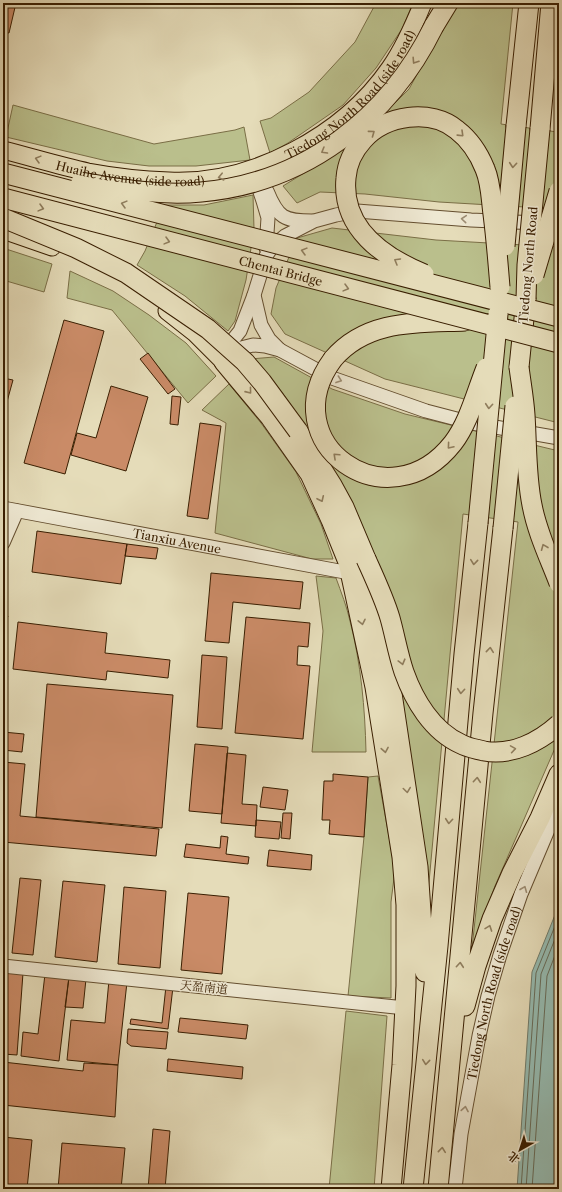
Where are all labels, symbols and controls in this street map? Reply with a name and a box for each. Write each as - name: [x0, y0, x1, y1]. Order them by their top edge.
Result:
- street label: Tiedong North Road (side road): [282, 27, 418, 162]
- one-way arrow: [413, 56, 420, 63]
- one-way arrow: [456, 129, 464, 137]
- one-way arrow: [367, 131, 374, 138]
- one-way arrow: [321, 147, 328, 154]
- one-way arrow: [34, 155, 41, 163]
- street label: Huaihe Avenue (side road): [54, 157, 206, 189]
- one-way arrow: [508, 162, 517, 168]
- one-way arrow: [218, 172, 224, 180]
- one-way arrow: [121, 201, 128, 209]
- one-way arrow: [37, 203, 44, 212]
- street label: Tiedong North Road: [515, 205, 541, 324]
- one-way arrow: [461, 215, 467, 224]
- one-way arrow: [163, 236, 170, 245]
- one-way arrow: [301, 248, 308, 256]
- street label: Chentai Bridge: [237, 252, 324, 289]
- one-way arrow: [394, 258, 401, 265]
- one-way arrow: [343, 283, 350, 292]
- one-way arrow: [336, 376, 343, 384]
- one-way arrow: [245, 387, 252, 394]
- one-way arrow: [485, 403, 494, 409]
- one-way arrow: [448, 441, 455, 448]
- one-way arrow: [333, 453, 341, 461]
- one-way arrow: [316, 495, 324, 502]
- street label: Tianxiu Avenue: [131, 525, 223, 556]
- one-way arrow: [541, 543, 549, 550]
- one-way arrow: [470, 559, 479, 565]
- one-way arrow: [357, 619, 365, 625]
- one-way arrow: [485, 647, 494, 654]
- one-way arrow: [397, 659, 405, 665]
- one-way arrow: [456, 688, 465, 694]
- one-way arrow: [510, 746, 516, 754]
- one-way arrow: [381, 747, 389, 753]
- one-way arrow: [472, 777, 481, 783]
- one-way arrow: [402, 787, 411, 793]
- one-way arrow: [445, 818, 454, 824]
- one-way arrow: [519, 885, 527, 892]
- street label: Tiedong North Road (side road): [464, 904, 524, 1082]
- one-way arrow: [484, 925, 493, 932]
- one-way arrow: [455, 962, 464, 968]
- street label: 天盈南道: [179, 977, 229, 997]
- one-way arrow: [421, 1059, 430, 1065]
- one-way arrow: [460, 1106, 469, 1112]
- north arrow: [500, 1130, 540, 1170]
- one-way arrow: [437, 1147, 446, 1153]
- text: 北: [505, 1149, 522, 1167]

